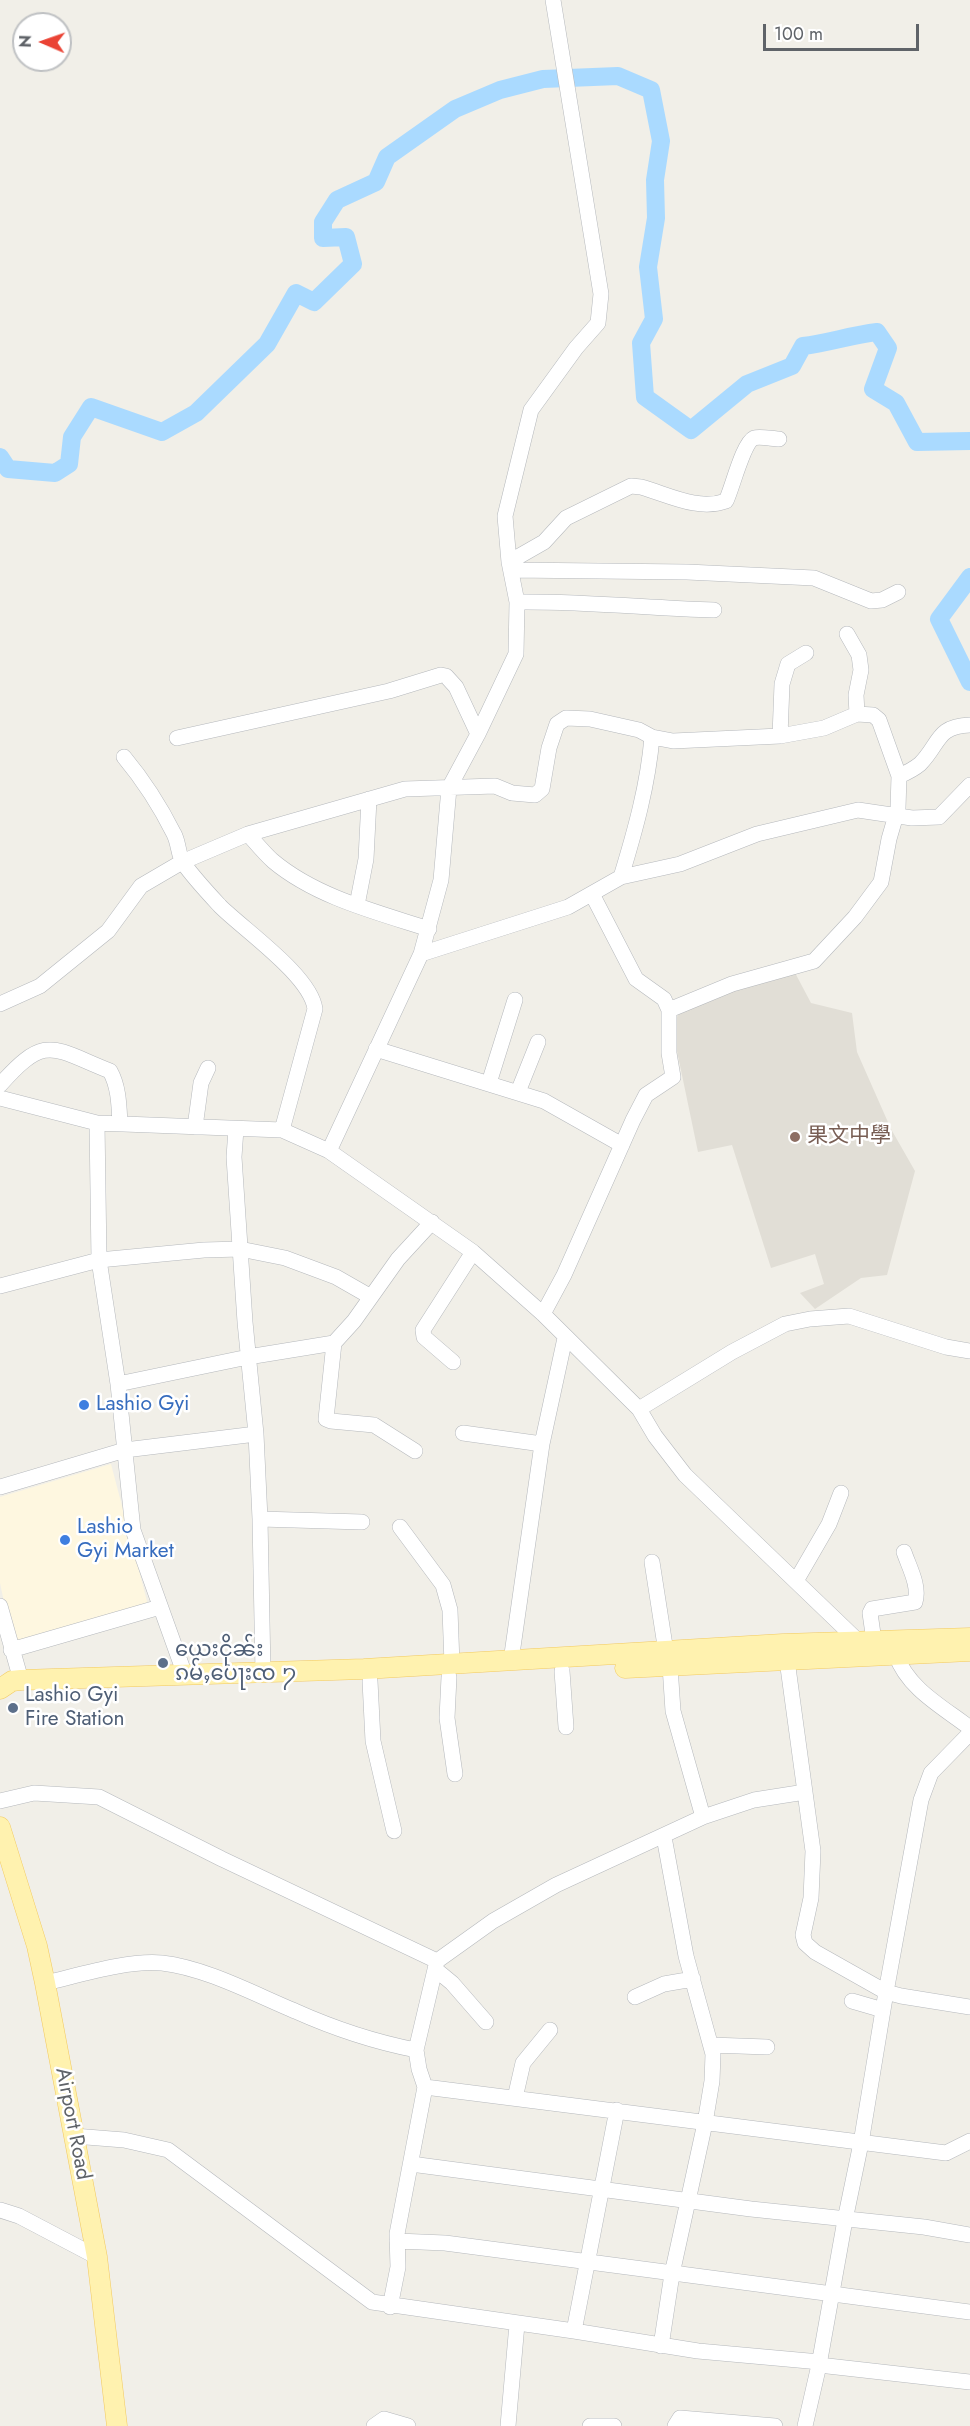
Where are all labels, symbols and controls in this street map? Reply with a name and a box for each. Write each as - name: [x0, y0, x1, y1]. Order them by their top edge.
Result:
- north arrow: [12, 12, 72, 72]
- scale bar: [766, 12, 922, 50]
- text: 100 m: [774, 21, 823, 47]
- text: N: [14, 35, 37, 48]
- place label: 果文中學: [807, 1124, 891, 1150]
- marker: 果文中學: [788, 1130, 802, 1144]
- place label: Lashio Gyi: [96, 1392, 190, 1418]
- marker: Lashio Gyi: [77, 1398, 91, 1412]
- place label: Lashio Gyi Market: [77, 1515, 174, 1565]
- marker: Lashio Gyi Market: [58, 1533, 72, 1547]
- place label: ယေးငိုၼ်း ၵမ်ႇပေႃးၸ ႒: [175, 1638, 296, 1688]
- marker: ယေးငိုၼ်း ၵမ်ႇပေႃးၸ ႒: [156, 1656, 170, 1670]
- place label: Lashio Gyi Fire Station: [25, 1683, 125, 1733]
- marker: Lashio Gyi Fire Station: [6, 1701, 20, 1715]
- street label: Airport Road: [49, 2066, 95, 2182]

